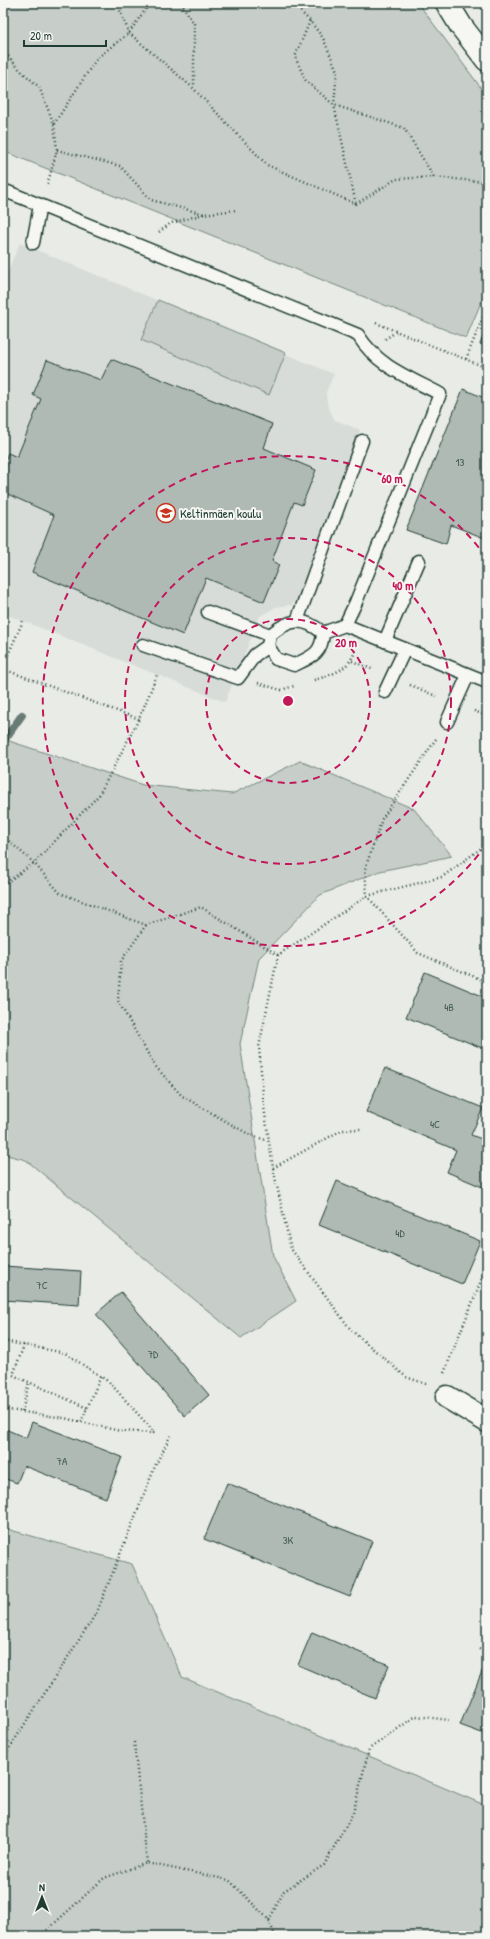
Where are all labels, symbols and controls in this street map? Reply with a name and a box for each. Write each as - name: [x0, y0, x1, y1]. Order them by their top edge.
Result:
- scale bar: [24, 22, 106, 48]
- text: 20 m: [30, 27, 52, 44]
- house number: 13: [456, 455, 465, 469]
- text: 60 m: [381, 470, 403, 487]
- school or university icon: Keltinmäen koulu: [155, 502, 177, 524]
- place label: Keltinmäen koulu: [180, 504, 261, 522]
- text: 40 m: [393, 577, 413, 594]
- text: 20 m: [335, 634, 357, 651]
- centre of rings: [281, 694, 295, 708]
- house number: 4B: [444, 1000, 454, 1014]
- house number: 4C: [430, 1117, 440, 1131]
- house number: 4D: [395, 1226, 405, 1240]
- house number: 7C: [36, 1278, 48, 1292]
- house number: 7D: [148, 1347, 159, 1361]
- house number: 7A: [57, 1454, 68, 1468]
- house number: 3K: [283, 1533, 294, 1547]
- north arrow: [22, 1877, 62, 1917]
- text: N: [39, 1880, 45, 1894]

